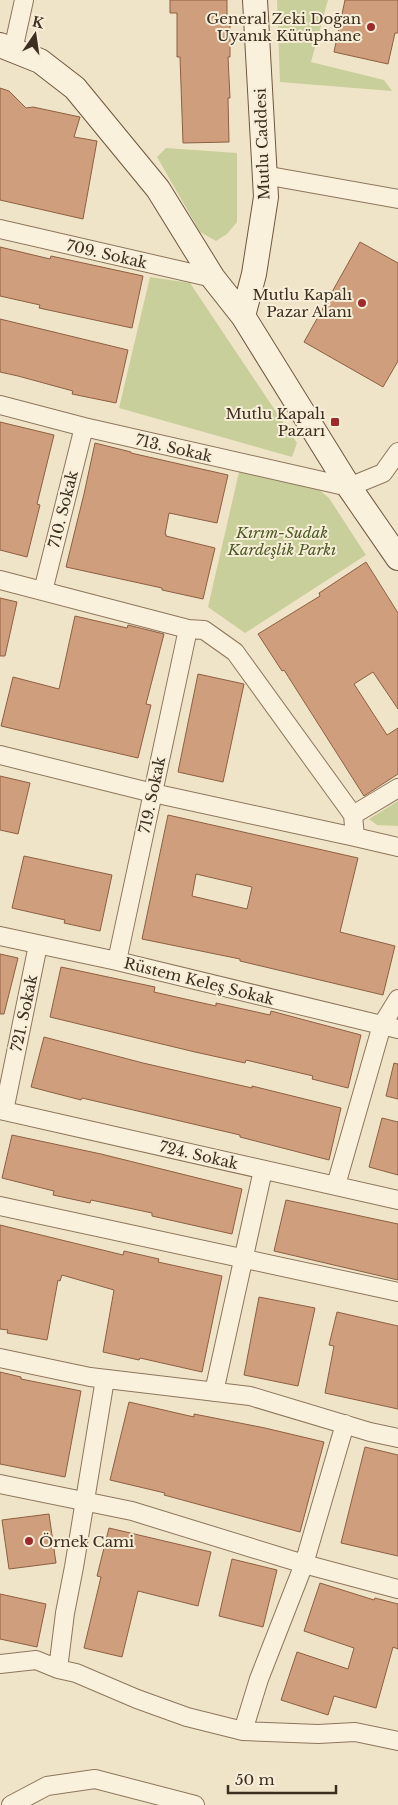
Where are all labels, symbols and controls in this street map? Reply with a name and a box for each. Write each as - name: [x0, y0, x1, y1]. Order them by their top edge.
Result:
- place label: General Zeki Doğan Uyanık Kütüphane: [206, 9, 361, 45]
- north arrow: [10, 10, 60, 60]
- text: K: [30, 12, 46, 33]
- marker: General Zeki Doğan Uyanık Kütüphane: [365, 21, 377, 33]
- street label: Mutlu Caddesi: [251, 88, 273, 200]
- street label: 709. Sokak: [65, 236, 150, 273]
- place label: Mutlu Kapalı Pazar Alanı: [253, 285, 352, 321]
- marker: Mutlu Kapalı Pazar Alanı: [356, 297, 368, 309]
- place label: Mutlu Kapalı Pazarı: [226, 404, 325, 440]
- marker: Mutlu Kapalı Pazarı: [329, 416, 341, 428]
- street label: 713. Sokak: [134, 430, 215, 466]
- street label: 710. Sokak: [44, 468, 82, 550]
- park label: Kırım-Sudak Kardeşlik Parkı: [227, 523, 336, 559]
- street label: 719. Sokak: [135, 754, 170, 835]
- street label: Rüstem Keleş Sokak: [122, 953, 277, 1009]
- street label: 721. Sokak: [7, 972, 42, 1053]
- street label: 724. Sokak: [158, 1137, 241, 1173]
- place label: Örnek Cami: [39, 1532, 134, 1551]
- marker: Örnek Cami: [23, 1535, 35, 1547]
- scale bar: [228, 1762, 336, 1794]
- text: 50 m: [235, 1770, 275, 1789]

